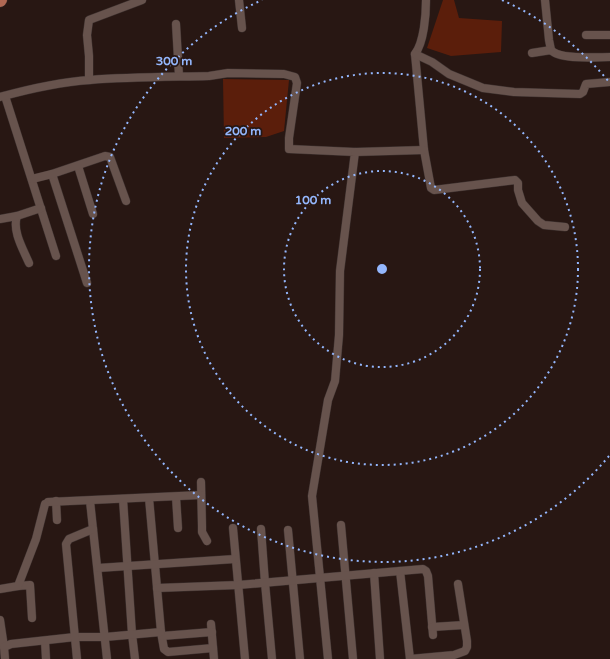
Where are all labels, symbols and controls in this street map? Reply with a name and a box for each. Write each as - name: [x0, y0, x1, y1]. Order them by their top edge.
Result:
- text: 300 m: [156, 54, 192, 68]
- text: 200 m: [225, 124, 261, 138]
- text: 100 m: [295, 193, 331, 207]
- centre of rings: [375, 262, 389, 276]

